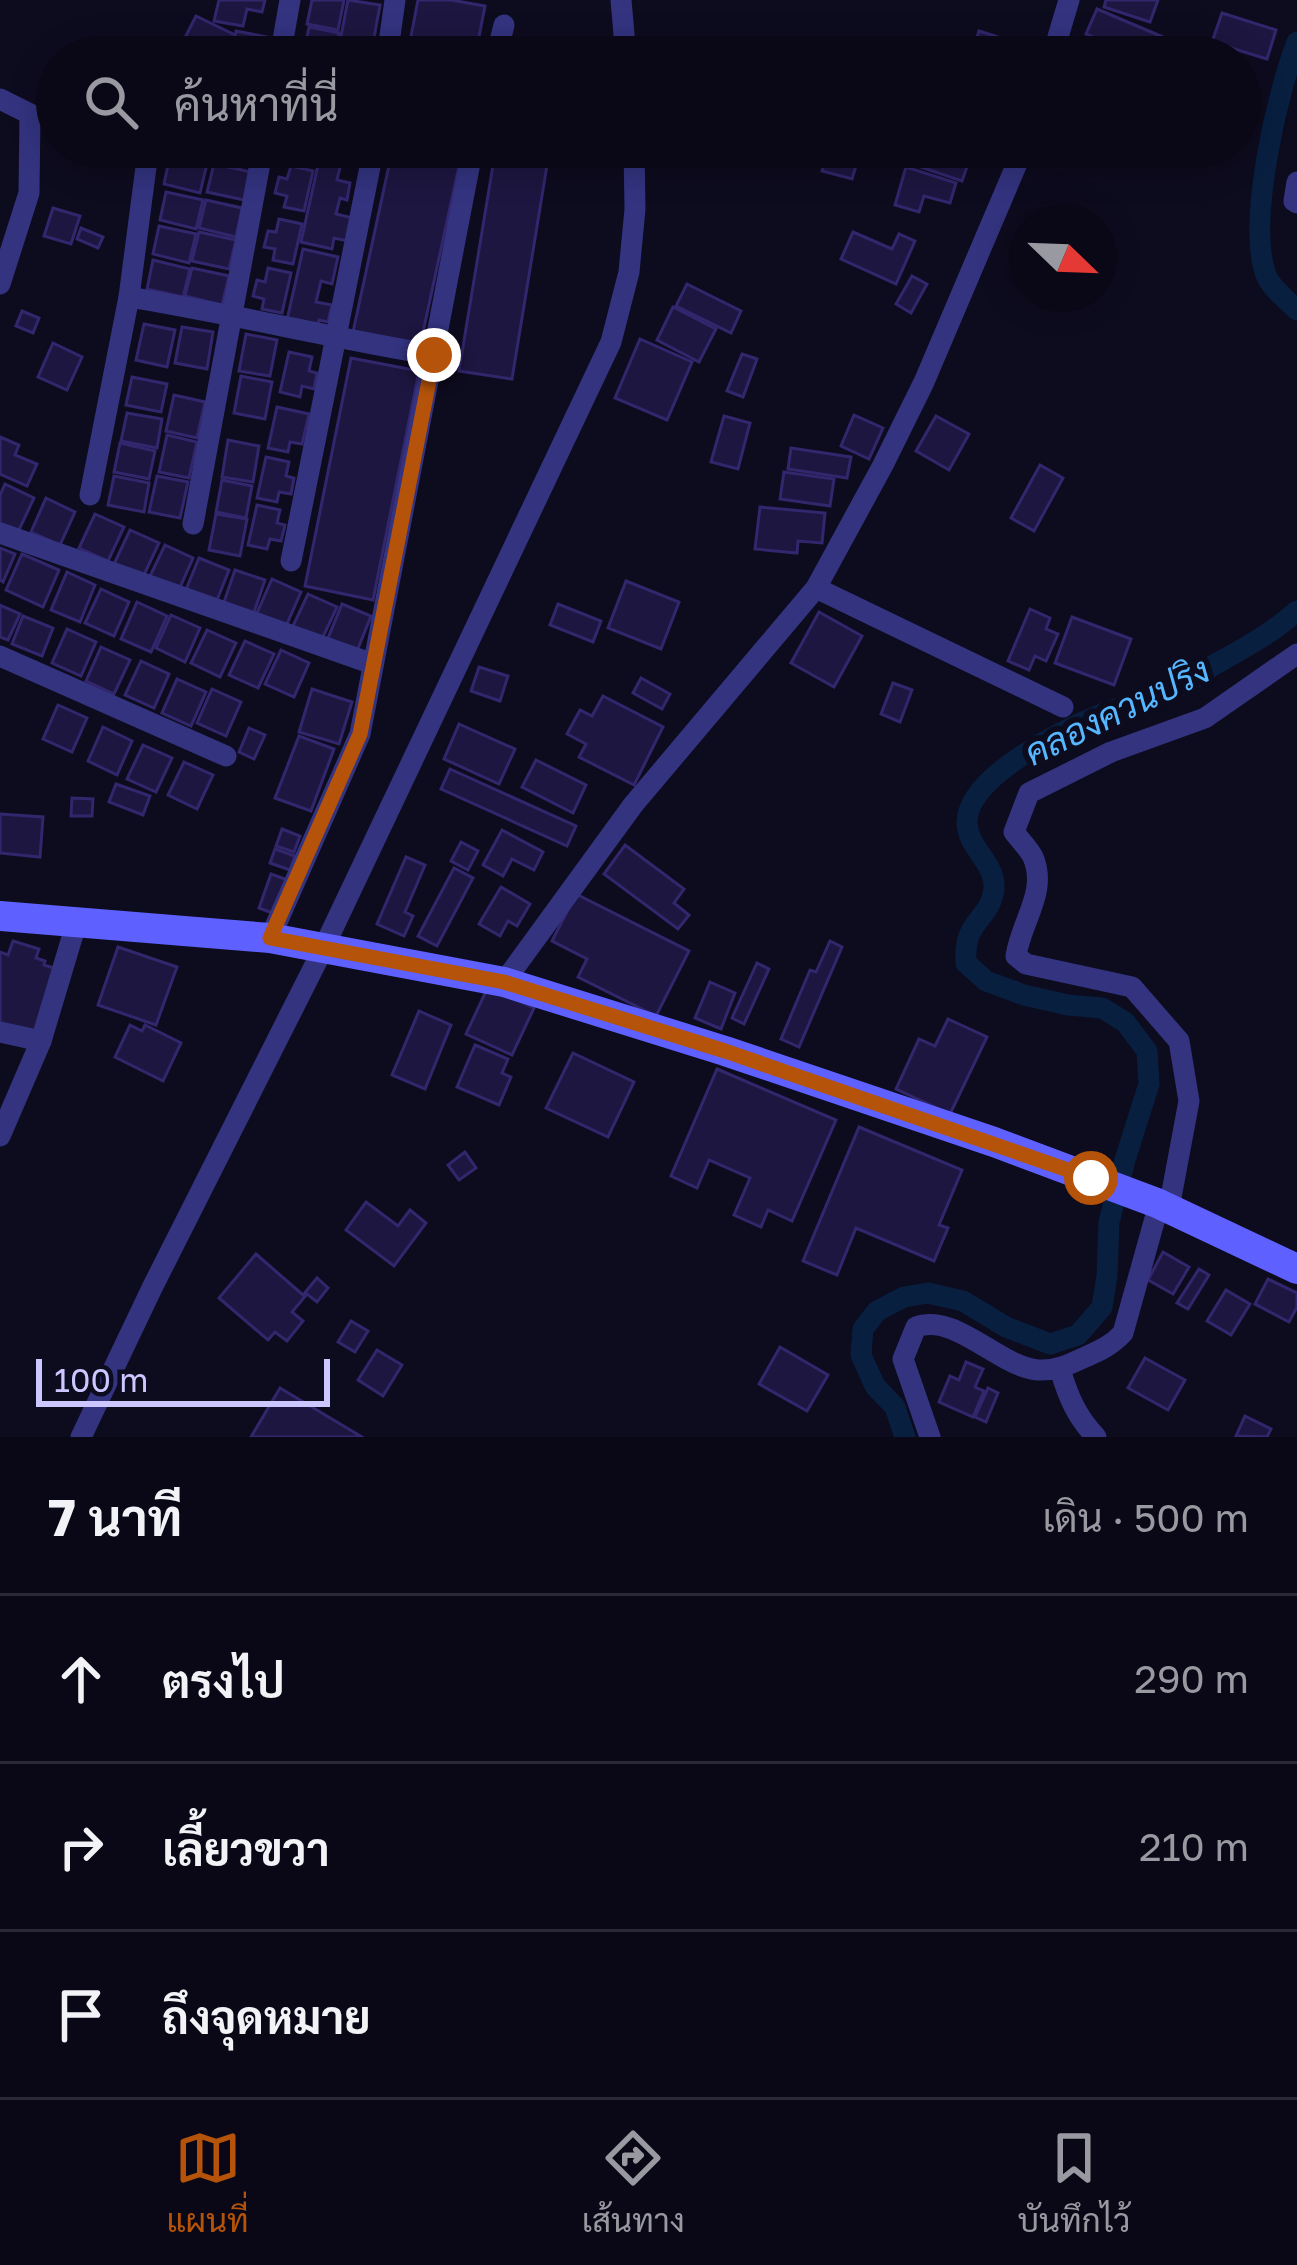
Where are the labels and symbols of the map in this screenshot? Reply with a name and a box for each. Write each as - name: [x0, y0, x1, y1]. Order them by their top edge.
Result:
- north arrow: [1009, 204, 1117, 312]
- route end: [407, 328, 461, 382]
- water label: คลองควนปริง: [1017, 647, 1216, 774]
- route start: [1064, 1151, 1118, 1205]
- scale bar: [36, 1353, 330, 1406]

